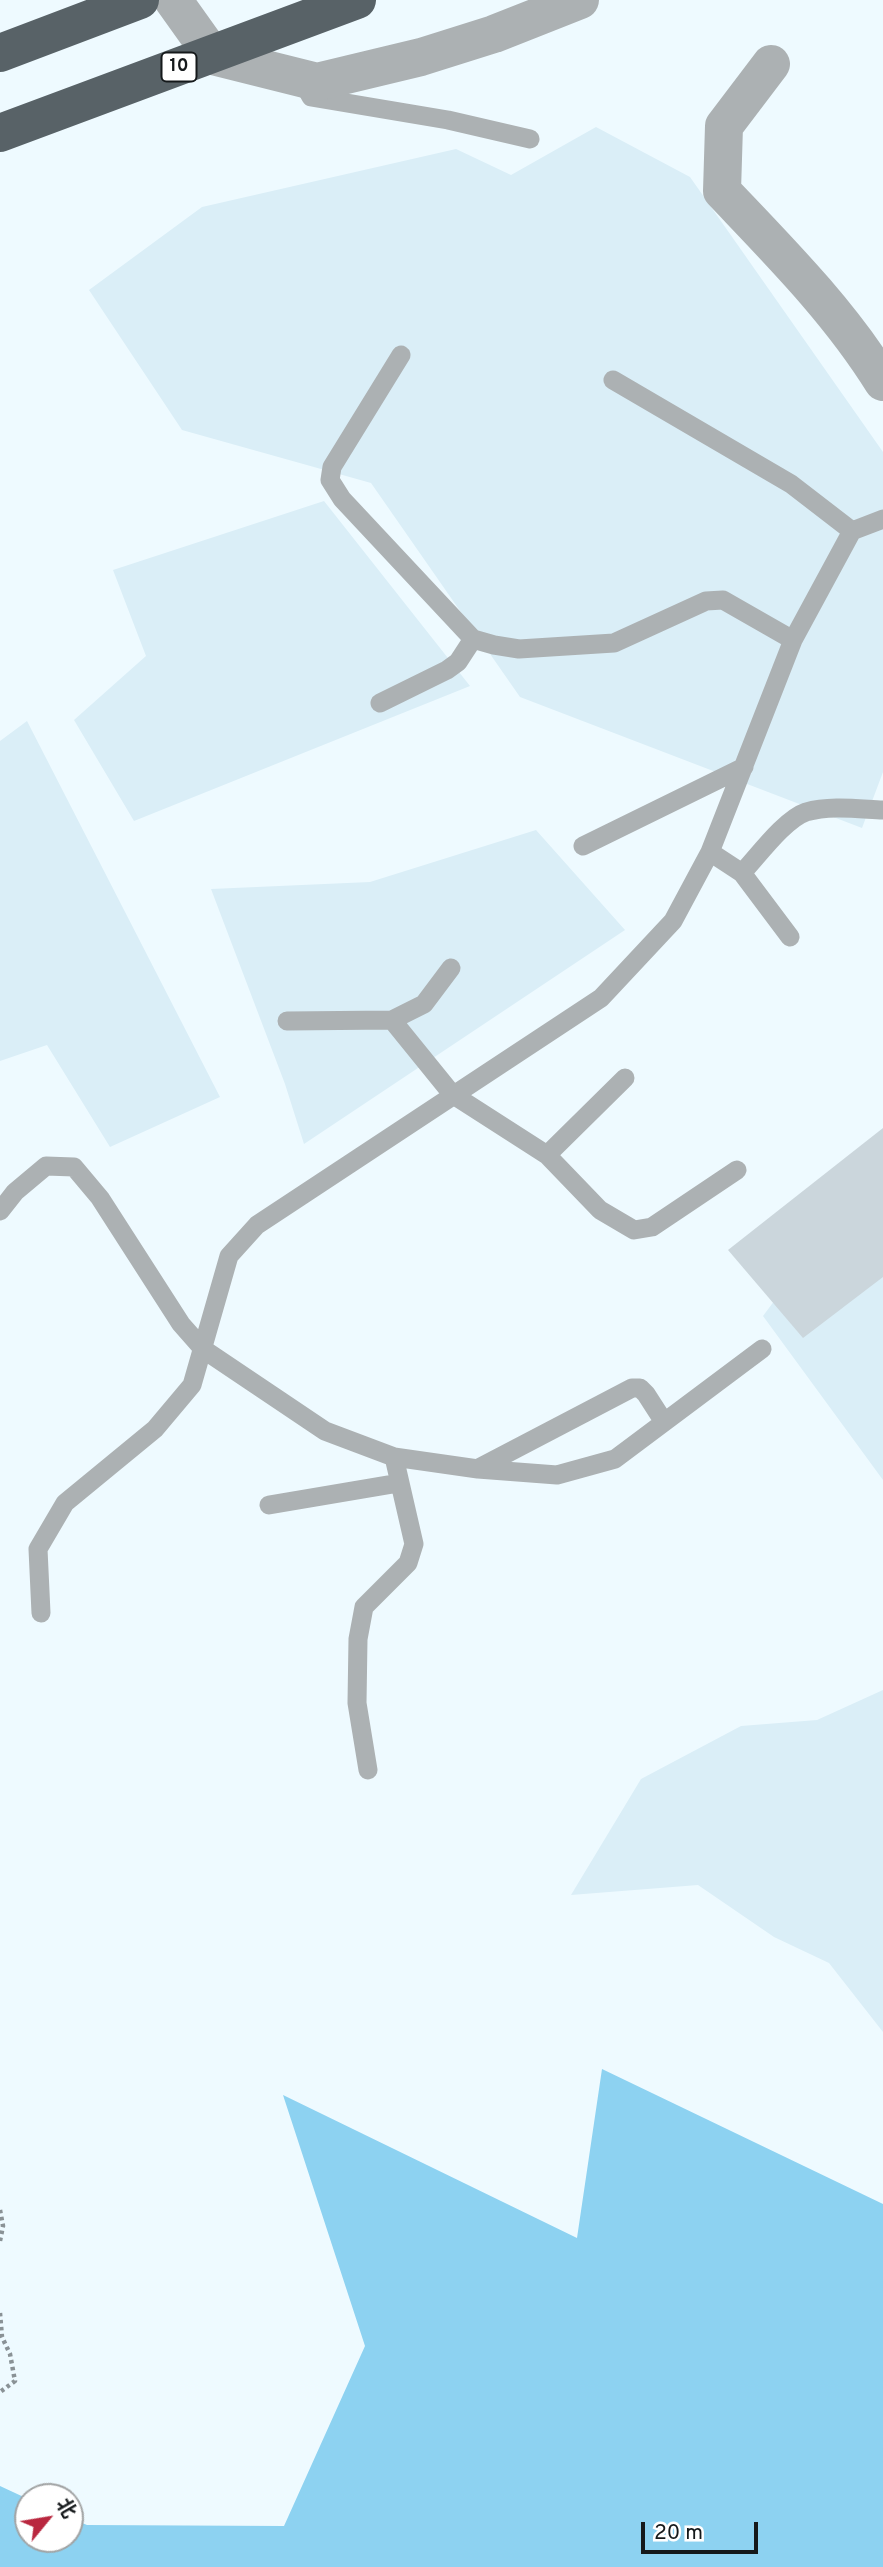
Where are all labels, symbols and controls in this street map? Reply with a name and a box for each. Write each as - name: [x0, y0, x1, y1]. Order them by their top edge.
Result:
- road number: 10: [162, 52, 196, 82]
- north arrow: [14, 2483, 84, 2553]
- text: 北: [50, 2494, 81, 2523]
- scale bar: [645, 2508, 762, 2552]
- text: 20 m: [654, 2520, 703, 2547]

